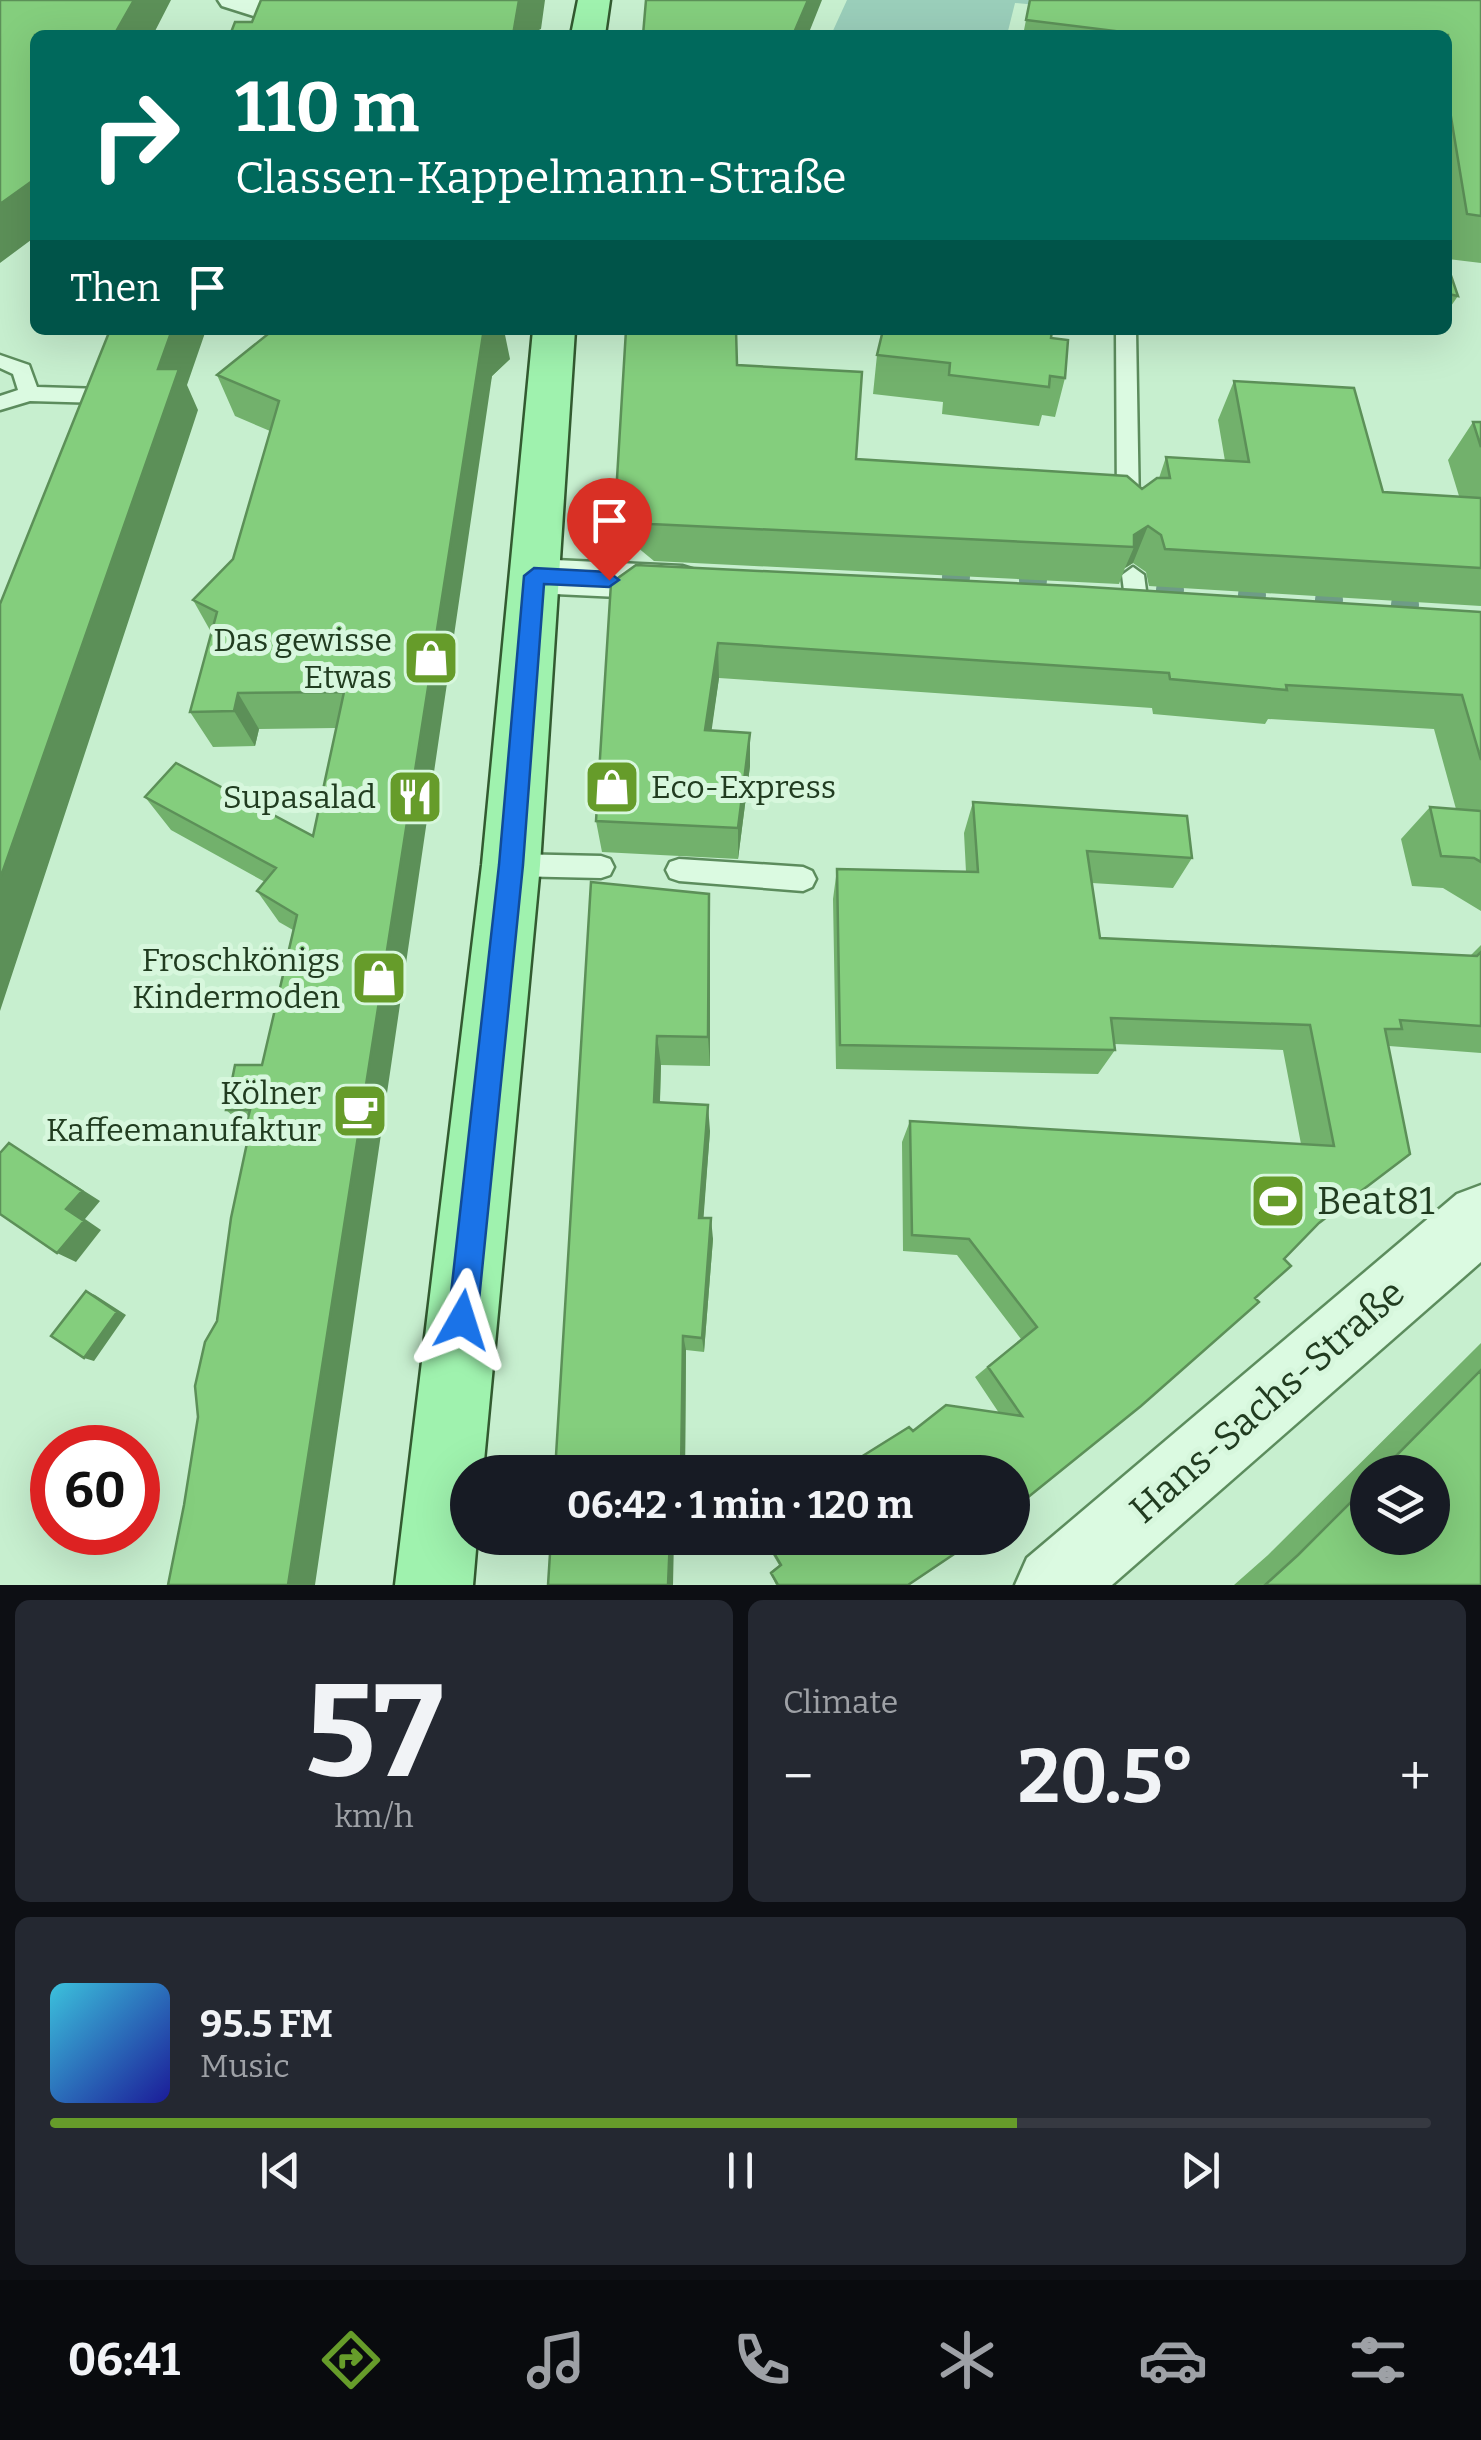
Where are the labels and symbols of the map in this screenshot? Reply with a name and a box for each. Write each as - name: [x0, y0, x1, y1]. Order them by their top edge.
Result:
- pin: [567, 478, 652, 581]
- place label: Das gewisse Etwas: [213, 621, 392, 696]
- shop icon: Das gewisse Etwas: [401, 628, 461, 688]
- shop icon: Eco-Express: [582, 757, 642, 817]
- restaurant icon: Supasalad: [385, 767, 445, 827]
- place label: Eco-Express: [651, 768, 836, 806]
- place label: Supasalad: [223, 778, 376, 816]
- place label: Froschkönigs Kindermoden: [132, 941, 340, 1016]
- shop icon: Froschkönigs Kindermoden: [349, 948, 409, 1008]
- place label: Kölner Kaffeemanufaktur: [46, 1074, 321, 1149]
- cafe icon: Kölner Kaffeemanufaktur: [330, 1081, 390, 1141]
- sports icon: Beat81: [1248, 1171, 1308, 1231]
- place label: Beat81: [1317, 1178, 1435, 1224]
- position arrow: [410, 1268, 514, 1372]
- street label: Hans-Sachs-Straße: [1120, 1269, 1414, 1533]
- speed limit sign: 60: [30, 1425, 160, 1555]

